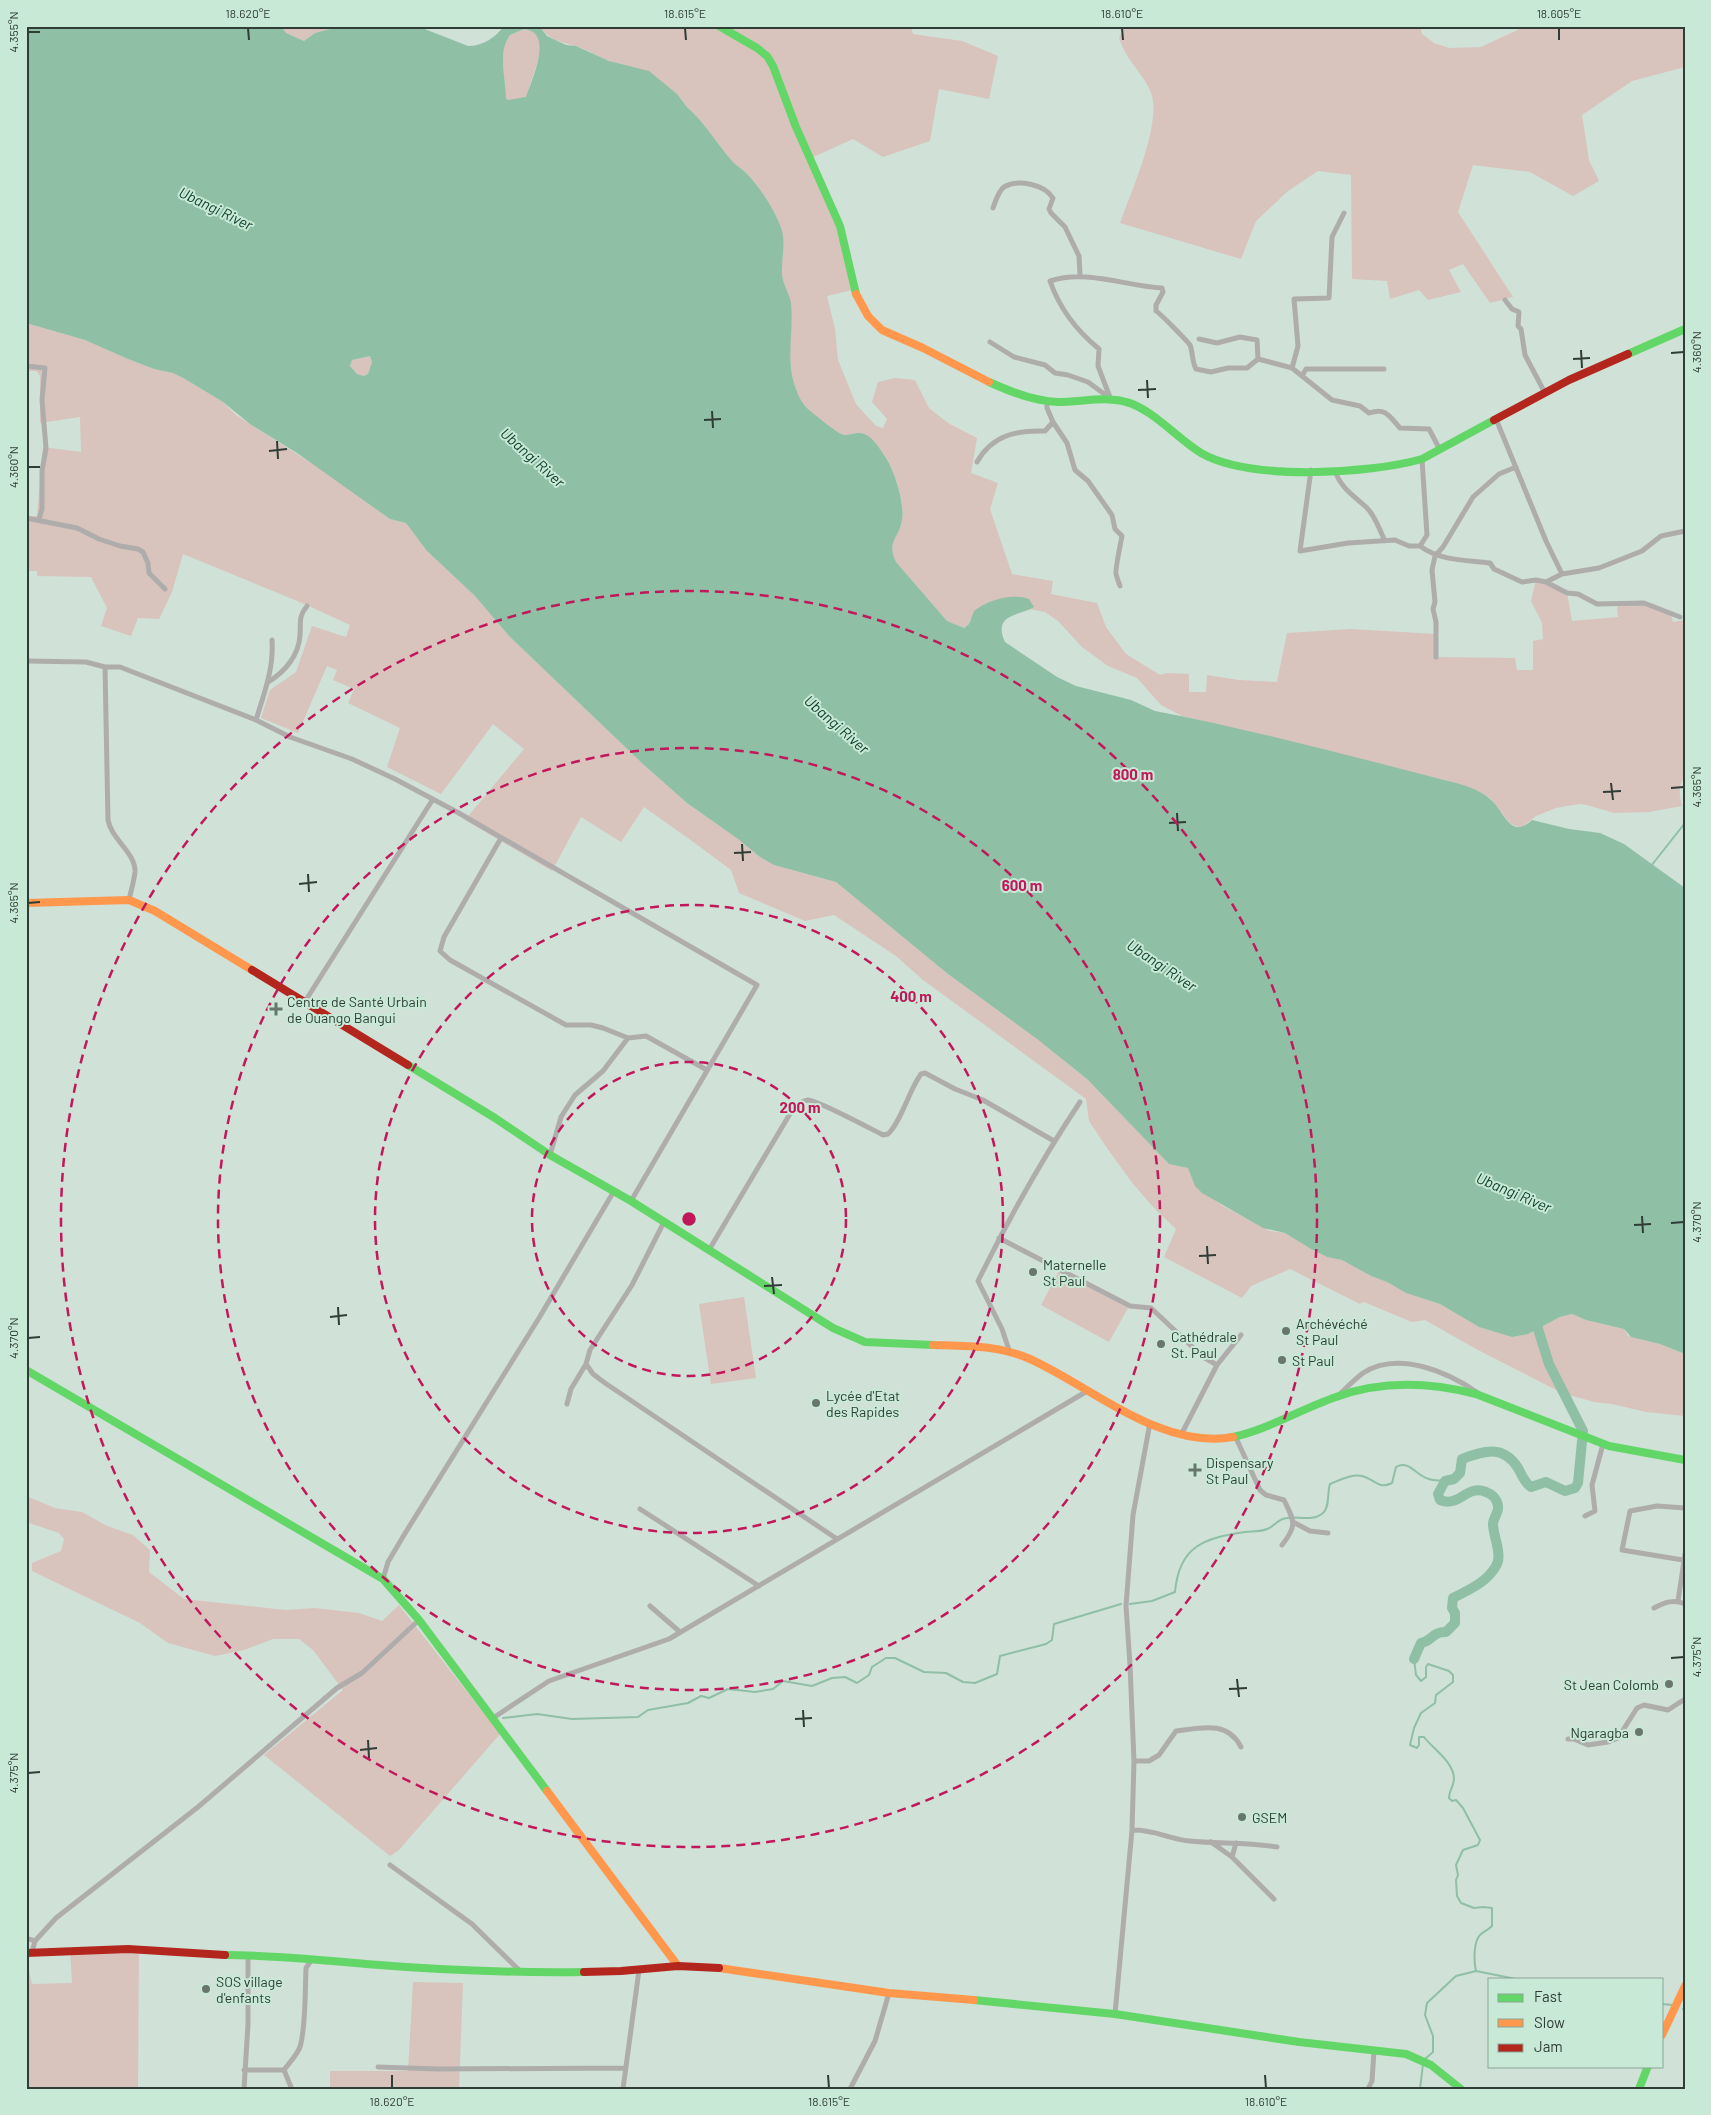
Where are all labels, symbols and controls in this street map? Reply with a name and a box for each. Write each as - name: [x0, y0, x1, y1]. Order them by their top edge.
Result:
- text: 18.620°E: [225, 6, 271, 20]
- text: 18.615°E: [664, 6, 706, 20]
- text: 18.610°E: [1101, 6, 1143, 20]
- text: 18.605°E: [1537, 6, 1581, 20]
- text: 4.355°N: [6, 11, 20, 53]
- water label: Ubangi River: [176, 182, 256, 234]
- text: 4.360°N: [1689, 331, 1703, 373]
- water label: Ubangi River: [497, 424, 569, 491]
- text: 4.360°N: [6, 446, 20, 488]
- water label: Ubangi River: [801, 691, 874, 757]
- text: 800 m: [1113, 765, 1153, 783]
- text: 4.365°N: [1689, 766, 1703, 808]
- text: 600 m: [1002, 876, 1042, 894]
- text: 4.365°N: [6, 882, 20, 924]
- water label: Ubangi River: [1124, 935, 1201, 995]
- text: 400 m: [890, 987, 932, 1005]
- place label: Centre de Santé Urbain de Ouango Bangui: [287, 993, 427, 1026]
- marker: Centre de Santé Urbain de Ouango Bangui: [269, 1002, 283, 1016]
- text: 200 m: [779, 1098, 821, 1116]
- water label: Ubangi River: [1474, 1168, 1555, 1216]
- text: 4.370°N: [1689, 1201, 1703, 1243]
- centre of rings: [680, 1210, 698, 1228]
- place label: Maternelle St Paul: [1043, 1256, 1106, 1289]
- marker: Maternelle St Paul: [1027, 1266, 1039, 1278]
- place label: Archévéché St Paul: [1296, 1315, 1368, 1348]
- text: 4.370°N: [6, 1317, 20, 1359]
- marker: Archévéché St Paul: [1280, 1325, 1292, 1337]
- place label: Cathédrale St. Paul: [1171, 1328, 1237, 1361]
- marker: Cathédrale St. Paul: [1155, 1338, 1167, 1350]
- place label: St Paul: [1292, 1352, 1334, 1369]
- marker: St Paul: [1276, 1354, 1288, 1366]
- place label: Lycée d'Etat des Rapides: [826, 1387, 900, 1420]
- marker: Lycée d'Etat des Rapides: [810, 1397, 822, 1409]
- place label: Dispensary St Paul: [1206, 1454, 1274, 1487]
- marker: Dispensary St Paul: [1188, 1463, 1202, 1477]
- text: 4.375°N: [1689, 1637, 1703, 1677]
- place label: St Jean Colomb: [1564, 1676, 1659, 1693]
- marker: St Jean Colomb: [1663, 1678, 1675, 1690]
- place label: Ngaragba: [1570, 1724, 1629, 1741]
- marker: Ngaragba: [1633, 1726, 1645, 1738]
- text: 4.375°N: [6, 1753, 20, 1793]
- place label: GSEM: [1252, 1809, 1287, 1826]
- marker: GSEM: [1236, 1811, 1248, 1823]
- place label: SOS village d'enfants: [216, 1973, 283, 2006]
- legend: [1488, 1978, 1664, 2068]
- marker: SOS village d'enfants: [200, 1983, 212, 1995]
- text: Fast: [1534, 1987, 1562, 2005]
- text: Slow: [1534, 2013, 1565, 2031]
- text: Jam: [1534, 2037, 1563, 2055]
- text: 18.620°E: [369, 2094, 415, 2108]
- text: 18.615°E: [808, 2094, 850, 2108]
- text: 18.610°E: [1245, 2094, 1287, 2108]

